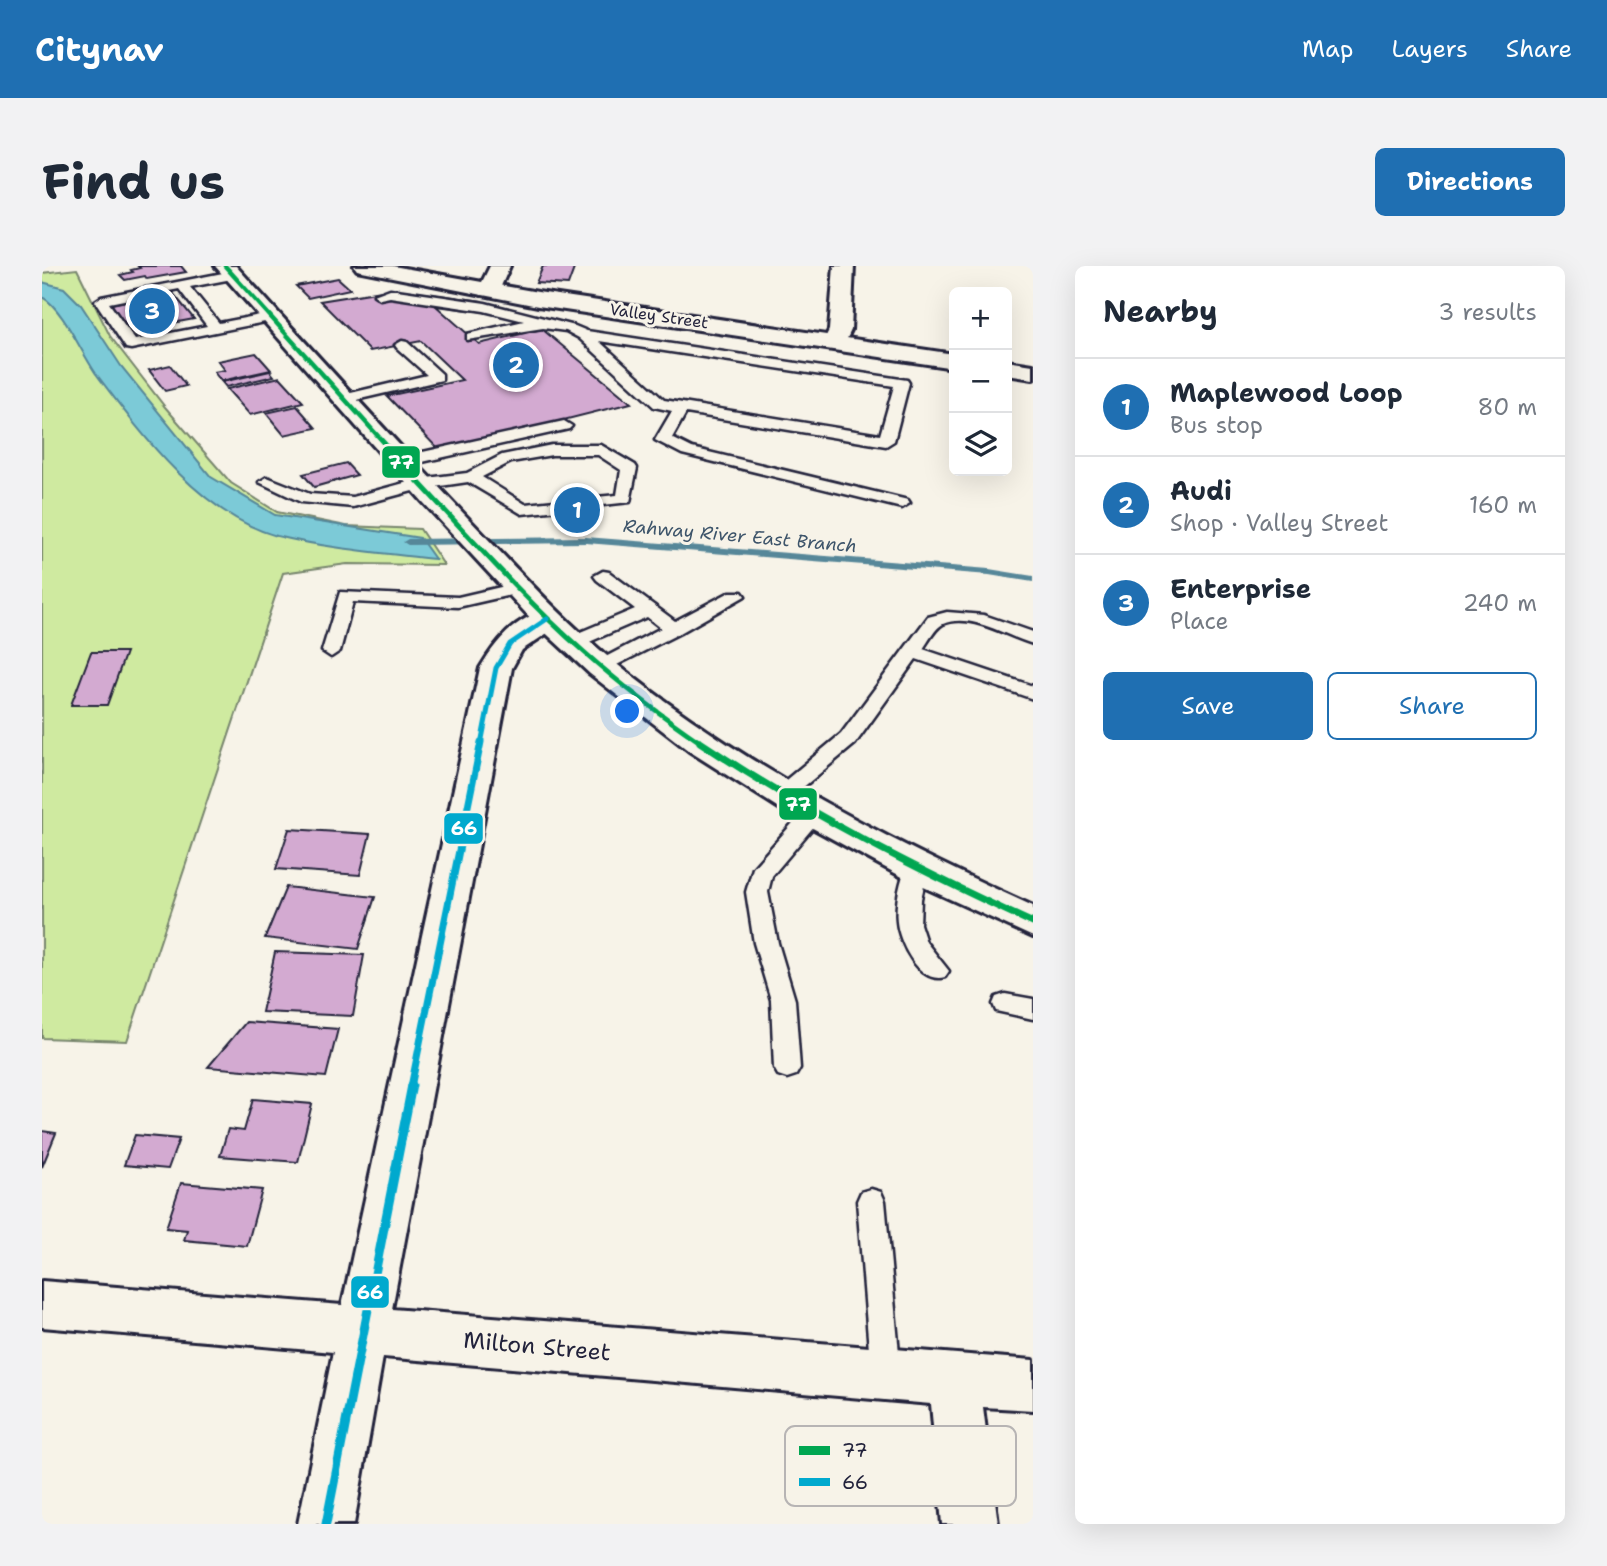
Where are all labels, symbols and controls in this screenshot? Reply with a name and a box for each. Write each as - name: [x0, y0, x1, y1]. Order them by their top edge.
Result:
- text: Citynav: [35, 27, 164, 72]
- text: Map: [1302, 33, 1353, 65]
- text: Layers: [1391, 33, 1468, 65]
- text: Share: [1506, 33, 1572, 65]
- button: Directions: [1375, 148, 1565, 216]
- text: Find us: [42, 149, 225, 215]
- pin: 3: [129, 285, 175, 337]
- map controls: [949, 287, 1012, 476]
- button: +: [949, 287, 1012, 350]
- text: Nearby: [1103, 291, 1218, 332]
- text: 3 results: [1438, 297, 1537, 327]
- street label: Valley Street: [608, 299, 710, 333]
- pin: 2: [493, 339, 539, 391]
- button: −: [949, 350, 1012, 413]
- text: Maplewood Loop: [1170, 375, 1402, 410]
- text: 1: [1121, 392, 1131, 422]
- text: 80 m: [1478, 392, 1537, 422]
- text: Bus stop: [1170, 410, 1263, 440]
- button: layers: [949, 413, 1012, 476]
- line badge: 77: [381, 445, 421, 479]
- text: 77: [388, 450, 414, 475]
- text: Audi: [1170, 473, 1232, 508]
- pin: 1: [554, 484, 600, 536]
- text: 2: [1118, 490, 1134, 520]
- text: 160 m: [1469, 490, 1537, 520]
- text: Shop · Valley Street: [1170, 508, 1389, 538]
- water label: Rahway River East Branch: [622, 514, 858, 558]
- text: Enterprise: [1170, 571, 1311, 606]
- text: 3: [1118, 588, 1134, 618]
- text: 240 m: [1463, 588, 1537, 618]
- text: Place: [1170, 606, 1229, 636]
- button: Save: [1103, 672, 1313, 740]
- button: Share: [1327, 672, 1537, 740]
- your location: [610, 694, 644, 728]
- line badge: 77: [778, 787, 818, 821]
- text: 77: [785, 792, 811, 817]
- line badge: 66: [443, 812, 484, 845]
- text: 66: [451, 816, 477, 841]
- line badge: 66: [350, 1275, 390, 1309]
- text: 66: [357, 1280, 383, 1305]
- street label: Milton Street: [462, 1325, 612, 1367]
- legend: [785, 1426, 1016, 1506]
- text: 77: [842, 1438, 867, 1463]
- text: 66: [842, 1470, 868, 1495]

